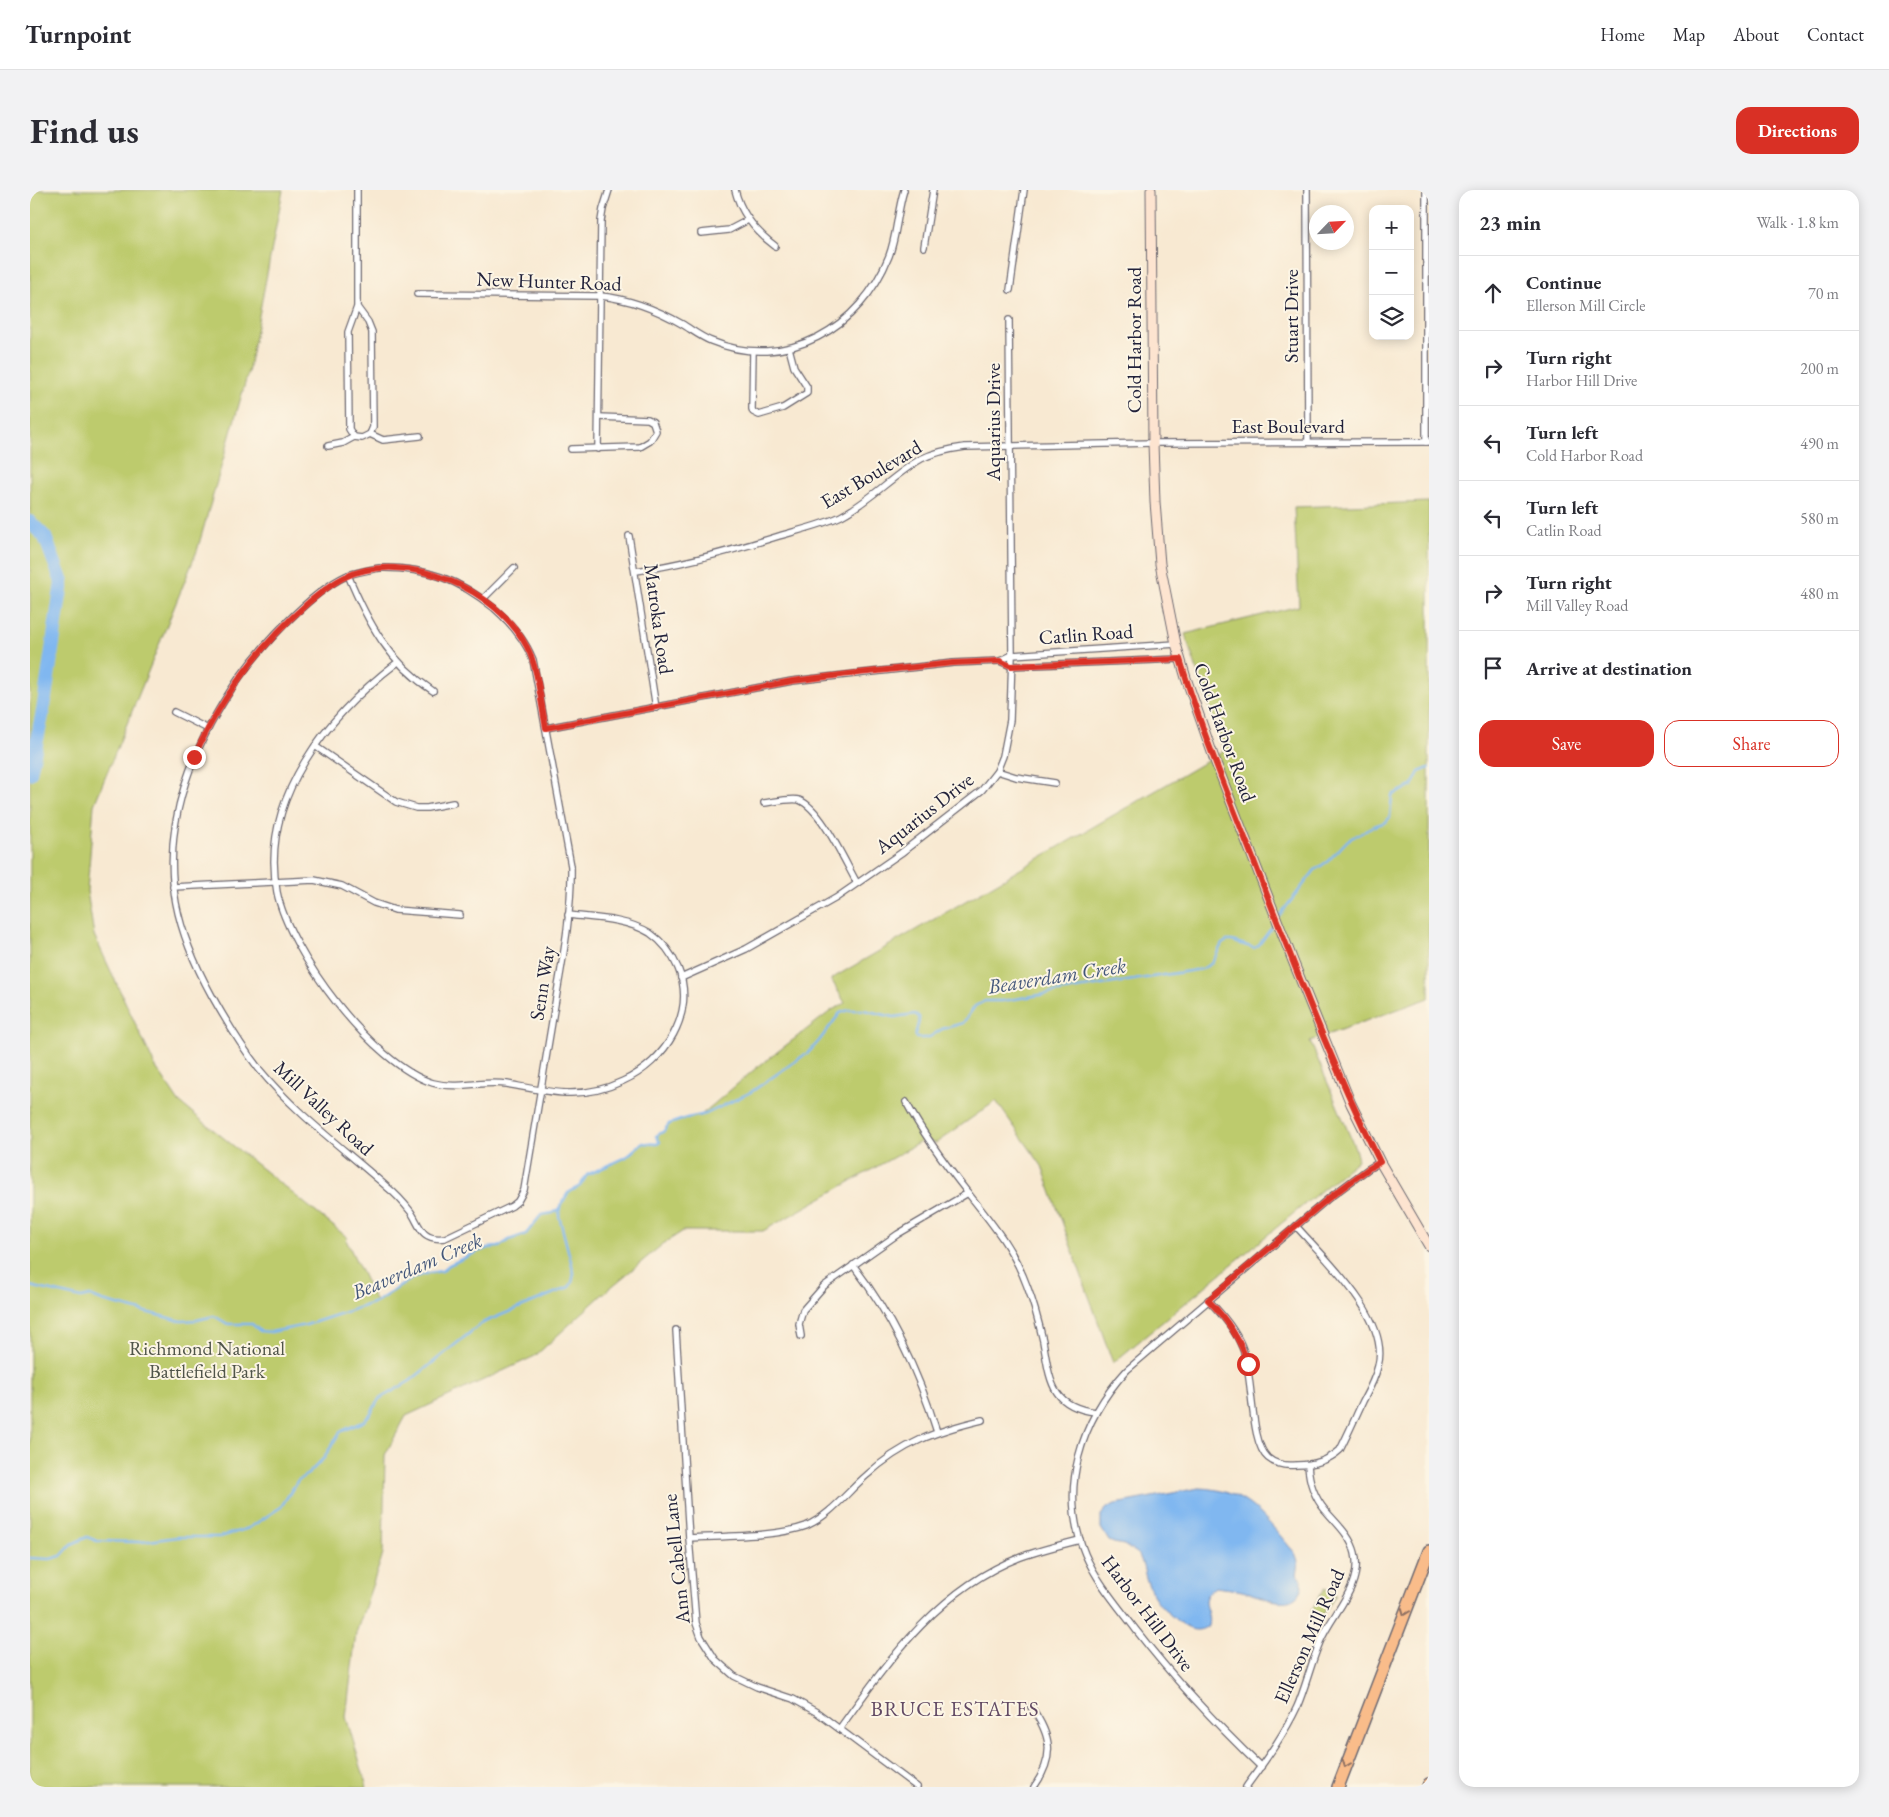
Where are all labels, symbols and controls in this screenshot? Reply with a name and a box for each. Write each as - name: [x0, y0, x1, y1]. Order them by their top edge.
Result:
- text: Turnpoint: [25, 19, 131, 50]
- text: Home: [1600, 23, 1645, 46]
- text: Map: [1673, 23, 1705, 46]
- text: About: [1733, 23, 1779, 46]
- text: Contact: [1807, 23, 1864, 46]
- button: Directions: [1736, 107, 1859, 154]
- text: Find us: [30, 108, 139, 153]
- north arrow: [1309, 205, 1354, 250]
- map controls: [1369, 205, 1414, 340]
- button: +: [1369, 205, 1414, 250]
- text: 23 min: [1479, 209, 1541, 236]
- text: Walk · 1.8 km: [1756, 212, 1839, 233]
- button: −: [1369, 250, 1414, 295]
- street label: New Hunter Road: [476, 265, 623, 297]
- street label: Cold Harbor Road: [1121, 266, 1147, 413]
- street label: Stuart Drive: [1278, 269, 1304, 363]
- text: Continue: [1526, 270, 1601, 295]
- icon: ahead: [1479, 279, 1507, 307]
- text: 70 m: [1808, 283, 1839, 304]
- button: layers: [1369, 295, 1414, 340]
- text: Ellerson Mill Circle: [1526, 295, 1645, 316]
- text: Turn right: [1526, 345, 1612, 370]
- icon: right: [1479, 354, 1507, 382]
- text: 200 m: [1800, 358, 1839, 379]
- street label: Aquarius Drive: [980, 363, 1006, 482]
- text: Harbor Hill Drive: [1526, 370, 1637, 391]
- street label: East Boulevard: [1231, 413, 1346, 439]
- text: Turn left: [1526, 420, 1598, 445]
- icon: left: [1479, 429, 1507, 457]
- street label: East Boulevard: [816, 433, 927, 514]
- text: 490 m: [1800, 433, 1839, 454]
- text: Cold Harbor Road: [1526, 445, 1643, 466]
- text: Turn left: [1526, 495, 1598, 520]
- icon: left: [1479, 504, 1507, 532]
- text: 580 m: [1800, 508, 1839, 529]
- text: Catlin Road: [1526, 520, 1602, 541]
- street label: Matroka Road: [638, 562, 680, 677]
- text: Turn right: [1526, 570, 1612, 595]
- icon: right: [1479, 579, 1507, 607]
- text: 480 m: [1800, 583, 1839, 604]
- text: Mill Valley Road: [1526, 595, 1628, 616]
- street label: Catlin Road: [1038, 618, 1135, 650]
- icon: arrive: [1479, 654, 1507, 682]
- text: Arrive at destination: [1526, 656, 1692, 681]
- street label: Cold Harbor Road: [1188, 659, 1263, 806]
- button: Save: [1479, 720, 1654, 767]
- button: Share: [1664, 720, 1839, 767]
- route end: [183, 746, 206, 769]
- street label: Aquarius Drive: [869, 766, 979, 860]
- street label: Senn Way: [523, 944, 561, 1022]
- water label: Beaverdam Creek: [985, 951, 1128, 1000]
- street label: Mill Valley Road: [268, 1055, 380, 1162]
- water label: Beaverdam Creek: [347, 1226, 487, 1306]
- park label: Richmond National Battlefield Park: [129, 1335, 285, 1384]
- route start: [1237, 1353, 1260, 1376]
- street label: Ann Cabell Lane: [656, 1492, 696, 1626]
- street label: Harbor Hill Drive: [1096, 1550, 1200, 1677]
- street label: Ellerson Mill Road: [1268, 1564, 1351, 1707]
- one-way arrow: [1401, 1608, 1411, 1616]
- district label: BRUCE ESTATES: [871, 1695, 1039, 1722]
- one-way arrow: [1342, 1759, 1353, 1768]

